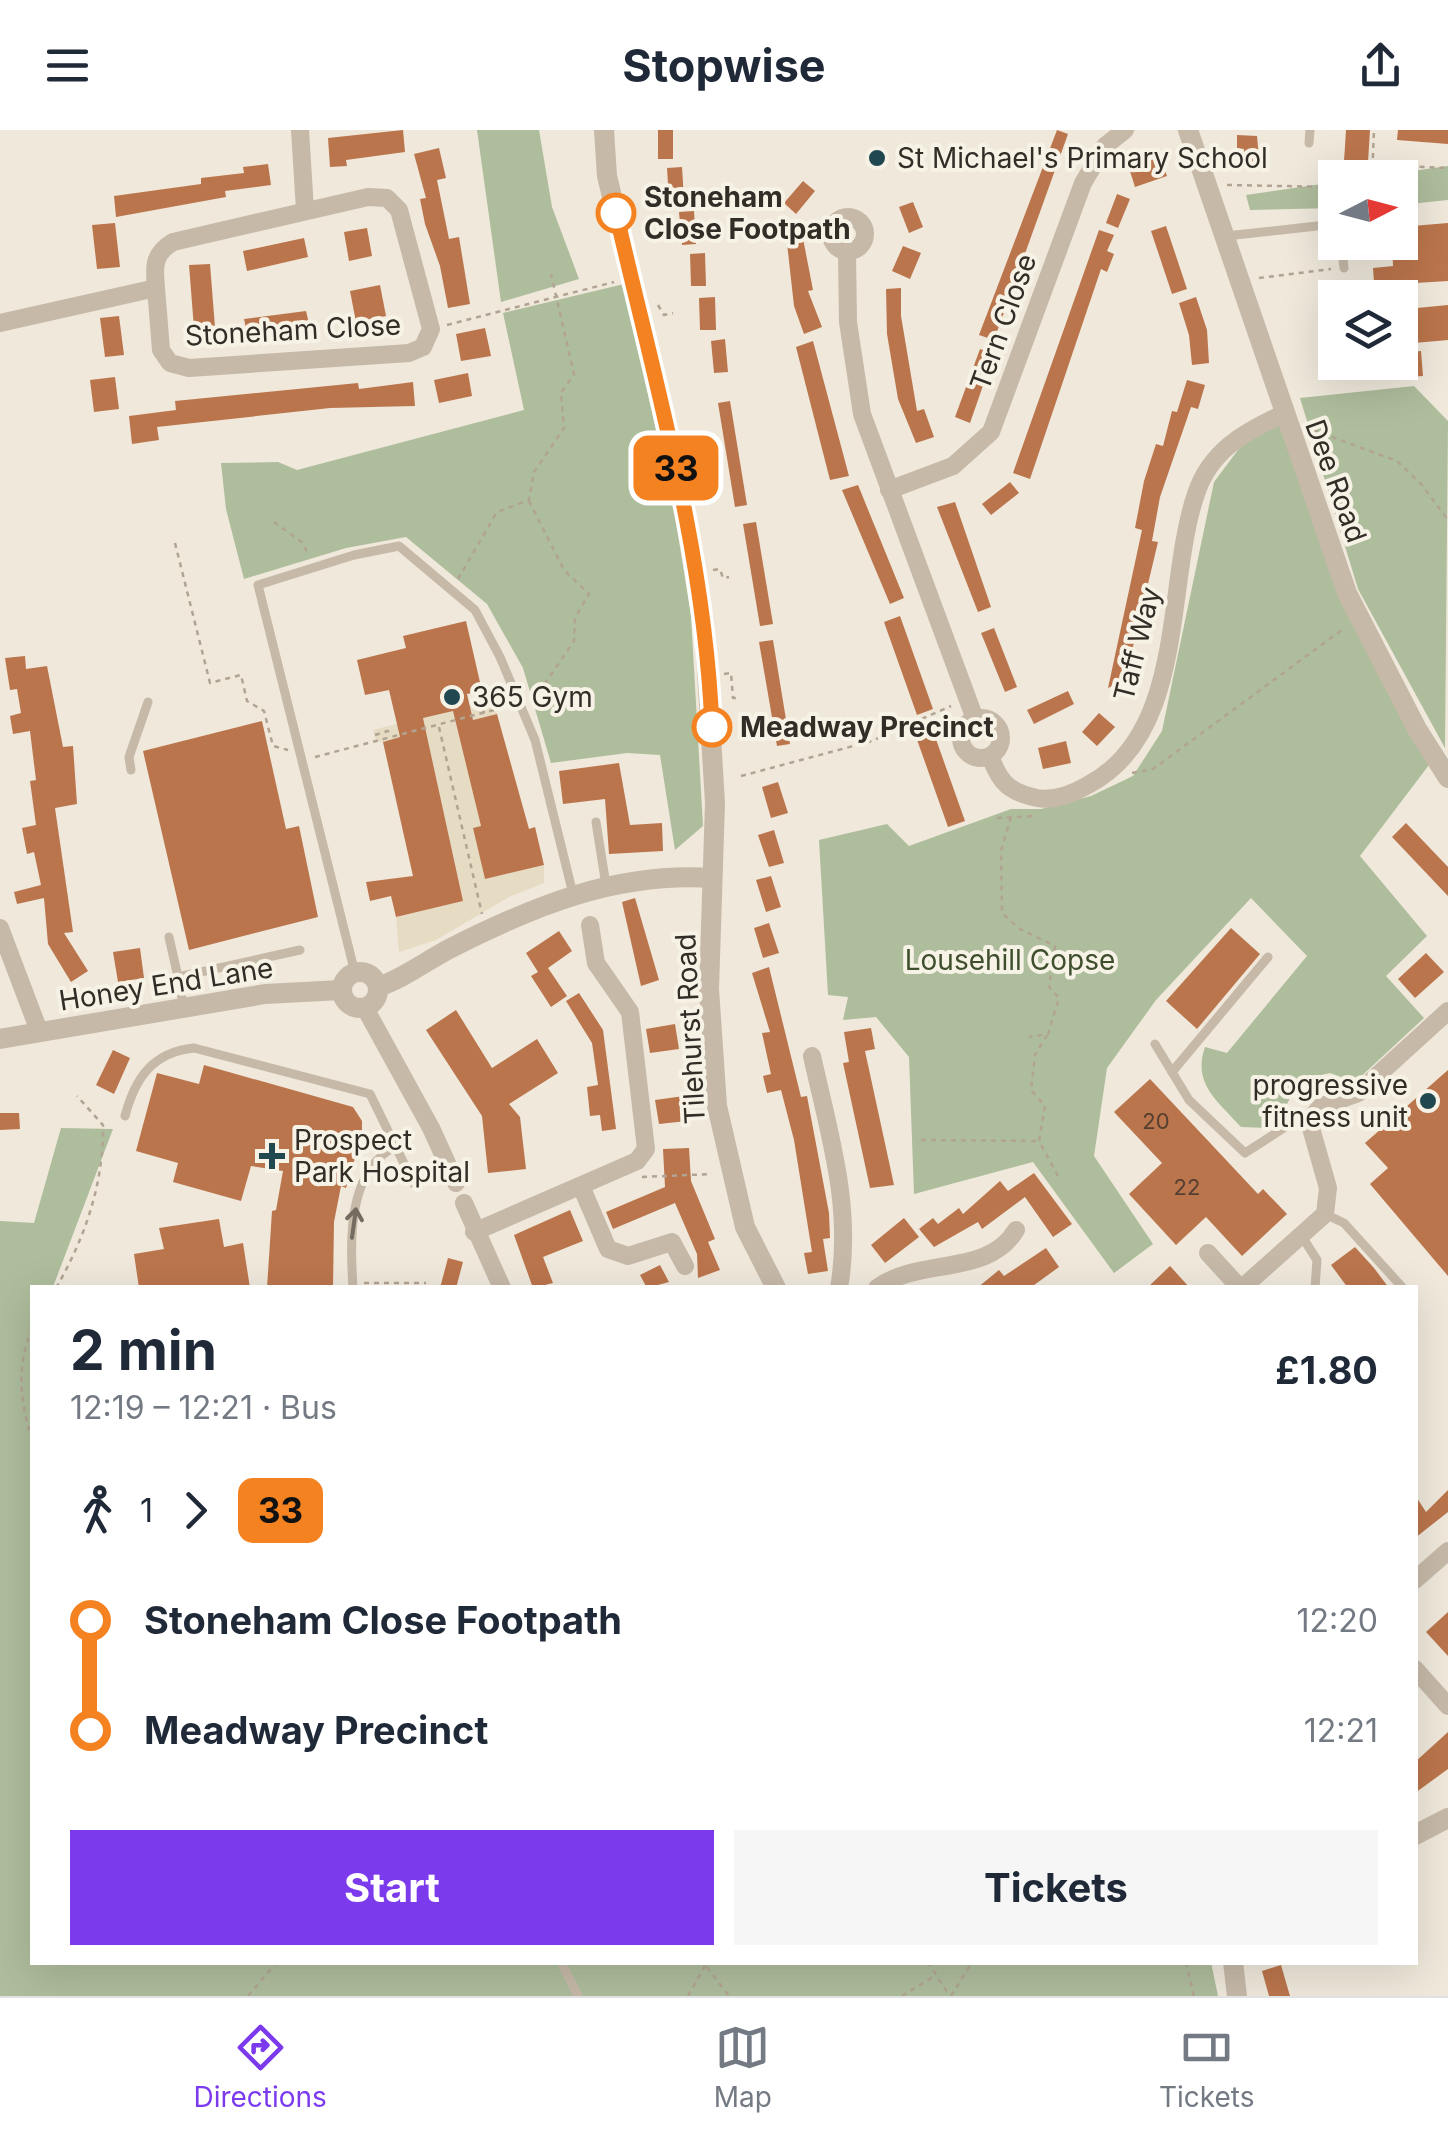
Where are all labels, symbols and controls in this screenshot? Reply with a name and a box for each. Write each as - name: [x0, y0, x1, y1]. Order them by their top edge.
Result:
- icon: menu: [40, 38, 95, 93]
- text: Stopwise: [622, 38, 826, 93]
- icon: share: [1353, 38, 1408, 93]
- place label: St Michael's Primary School: [897, 141, 1268, 175]
- marker: St Michael's Primary School: [866, 147, 888, 169]
- north arrow: [1318, 160, 1418, 260]
- map controls: [1318, 160, 1418, 380]
- place label: Stoneham Close Footpath: [644, 180, 851, 246]
- marker: Stoneham Close Footpath: [597, 194, 635, 232]
- street label: Tern Close: [963, 249, 1043, 395]
- button: layers: [1318, 280, 1418, 380]
- street label: Stoneham Close: [184, 307, 402, 353]
- street label: Dee Road: [1298, 415, 1374, 547]
- line badge: 33: [631, 436, 721, 500]
- text: 33: [653, 447, 699, 489]
- street label: Taff Way: [1106, 583, 1168, 705]
- place label: 365 Gym: [472, 680, 593, 714]
- marker: 365 Gym: [441, 686, 463, 708]
- marker: Meadway Precinct: [693, 708, 731, 746]
- place label: Meadway Precinct: [740, 710, 994, 744]
- street label: Tilehurst Road: [668, 933, 712, 1125]
- park label: Lousehill Copse: [905, 943, 1115, 977]
- street label: Honey End Lane: [57, 950, 275, 1018]
- place label: progressive fitness unit: [1253, 1068, 1408, 1134]
- marker: progressive fitness unit: [1417, 1090, 1439, 1112]
- house number: 20: [1142, 1108, 1170, 1134]
- place label: Prospect Park Hospital: [294, 1123, 470, 1189]
- marker: Prospect Park Hospital: [259, 1143, 285, 1169]
- house number: 22: [1174, 1174, 1200, 1200]
- one-way arrow: [346, 1207, 364, 1239]
- text: 2 min: [70, 1317, 217, 1383]
- text: £1.80: [1275, 1347, 1378, 1393]
- text: 12:19 – 12:21 · Bus: [70, 1388, 337, 1427]
- icon: walk: [70, 1483, 125, 1538]
- icon: forward: [168, 1483, 223, 1538]
- text: 33: [258, 1489, 303, 1531]
- text: 1: [140, 1491, 153, 1530]
- text: Stoneham Close Footpath: [144, 1597, 622, 1643]
- text: 12:20: [1297, 1601, 1378, 1640]
- text: Meadway Precinct: [144, 1707, 488, 1753]
- text: 12:21: [1304, 1711, 1378, 1750]
- button: Start: [70, 1830, 714, 1945]
- button: Tickets: [734, 1830, 1378, 1945]
- tab: Directions: [193, 2020, 327, 2114]
- tab: Map: [714, 2020, 772, 2114]
- tab: Tickets: [1159, 2020, 1255, 2114]

